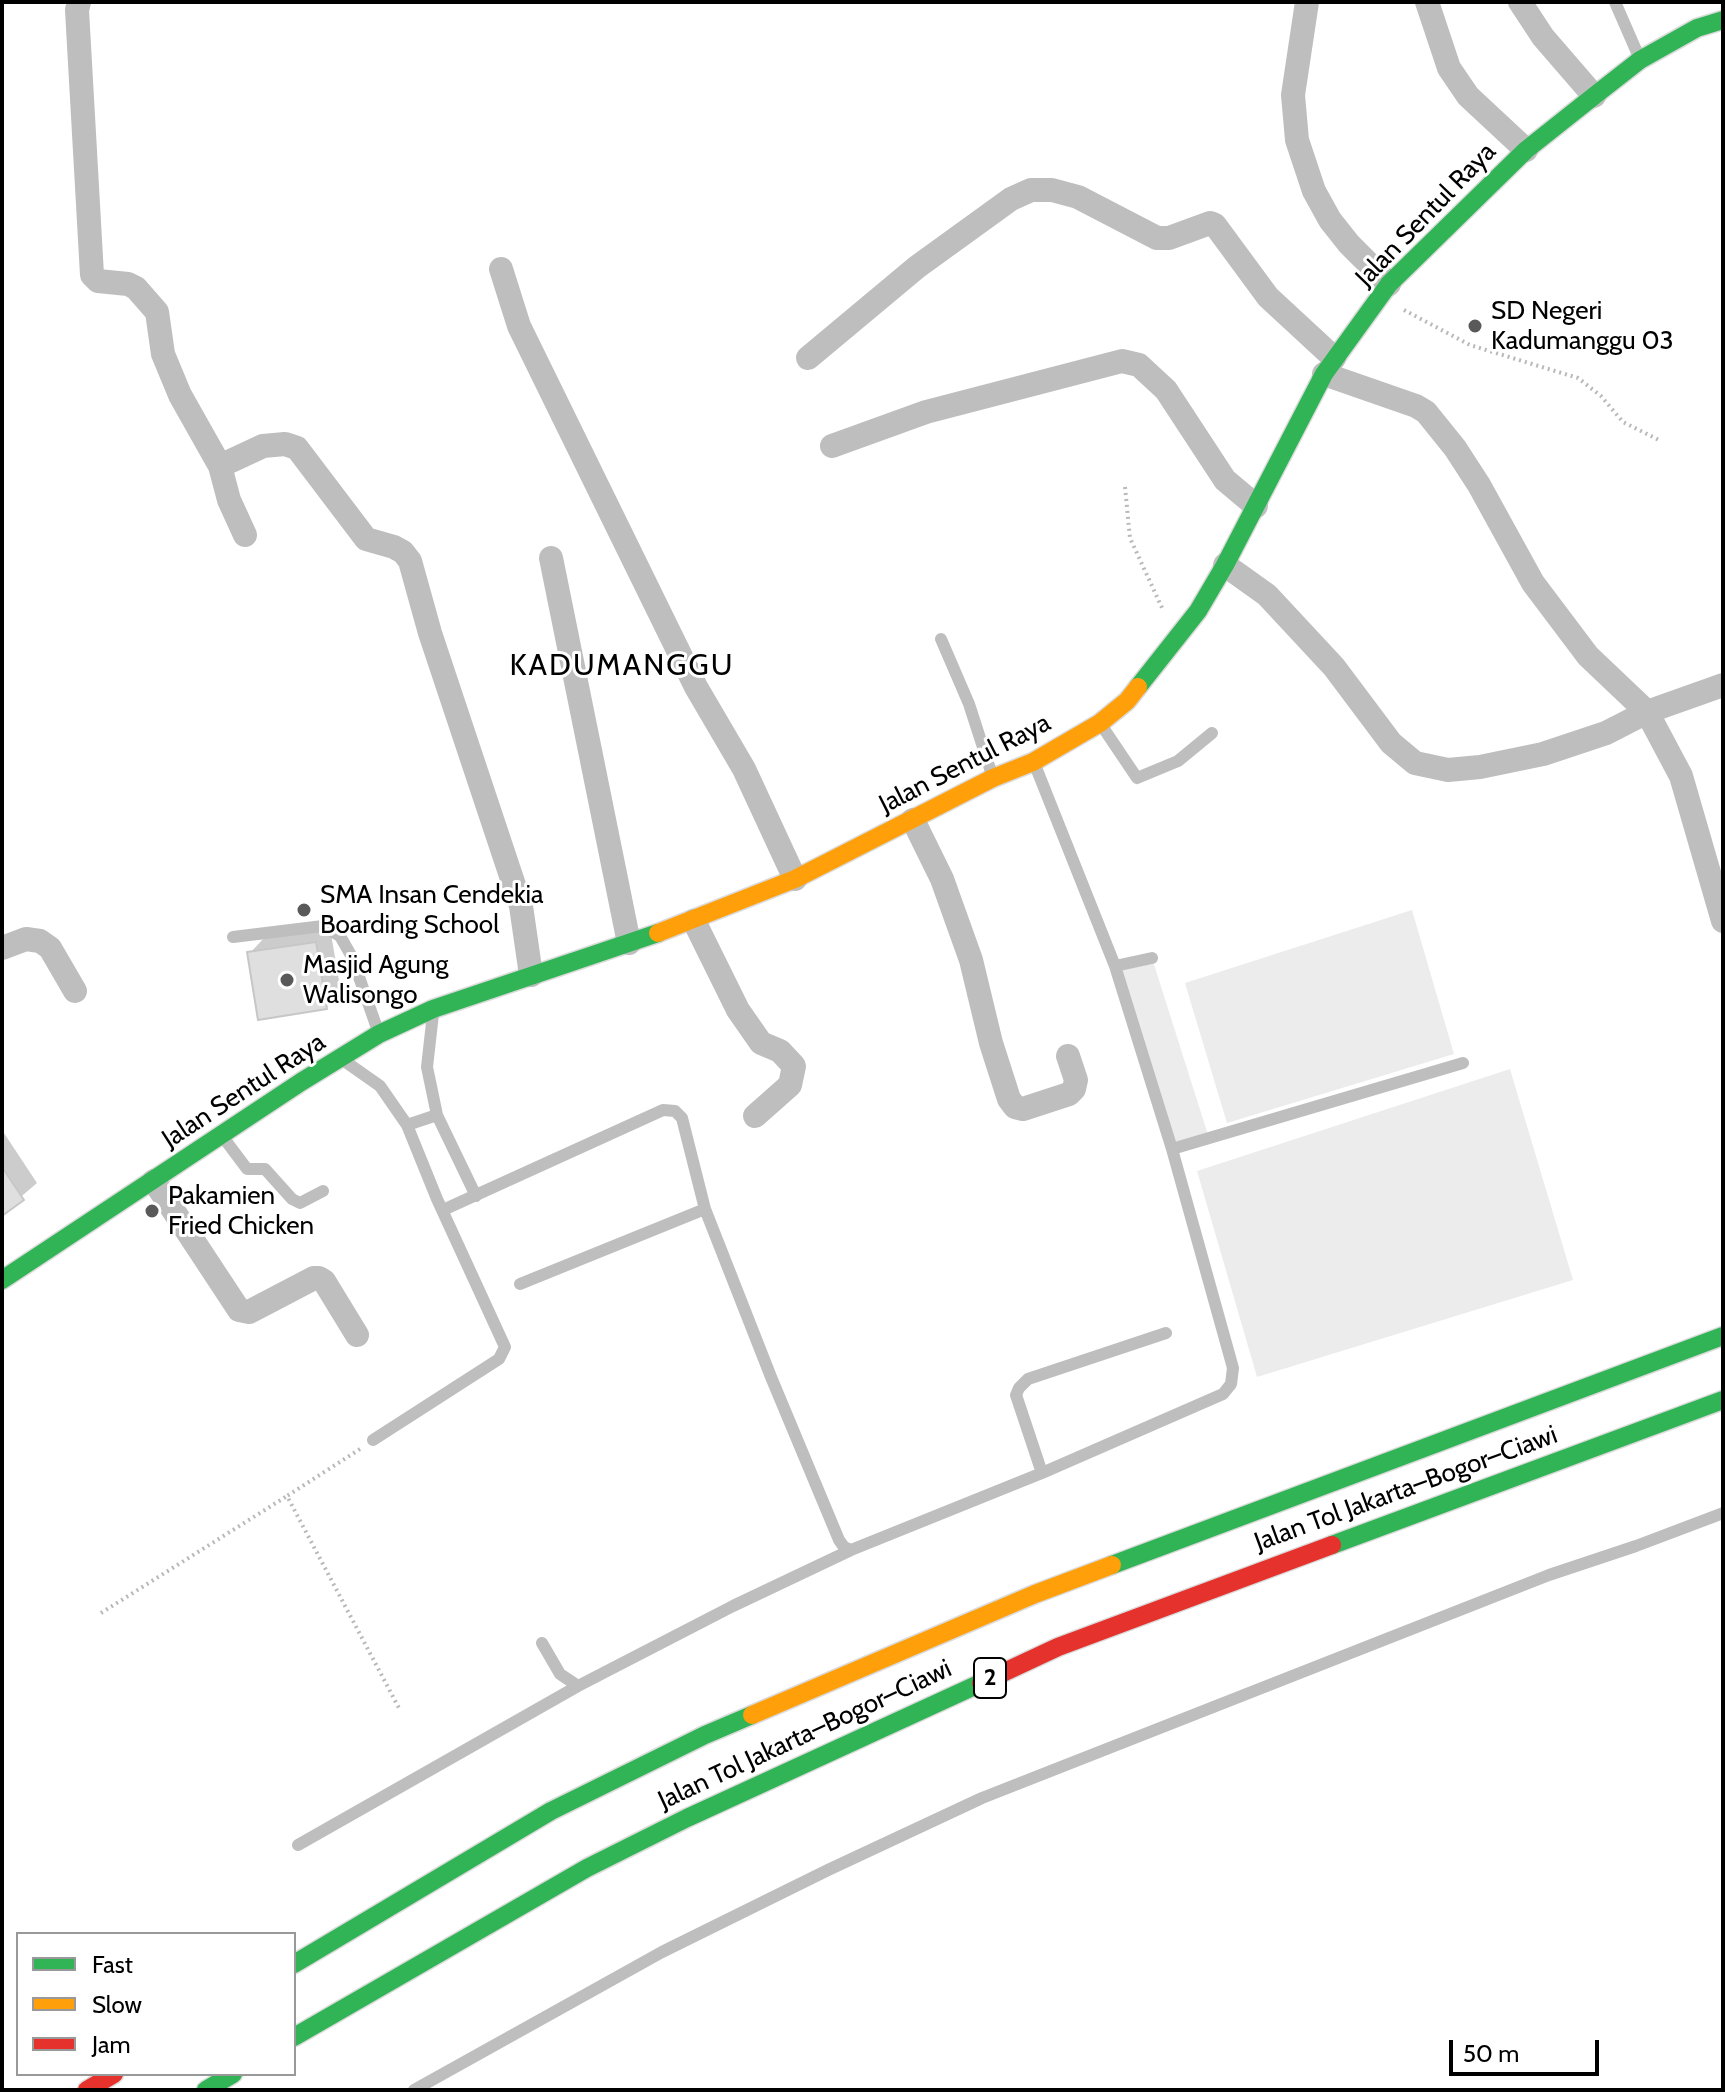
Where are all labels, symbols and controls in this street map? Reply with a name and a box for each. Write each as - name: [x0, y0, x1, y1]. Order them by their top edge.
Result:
- street label: Jalan Sentul Raya: [1349, 137, 1503, 293]
- place label: SD Negeri Kadumanggu 03: [1491, 295, 1674, 356]
- marker: SD Negeri Kadumanggu 03: [1466, 317, 1484, 335]
- district label: KADUMANGGU: [510, 648, 734, 684]
- street label: Jalan Sentul Raya: [874, 707, 1056, 821]
- place label: SMA Insan Cendekia Boarding School: [320, 879, 544, 940]
- marker: SMA Insan Cendekia Boarding School: [295, 901, 313, 919]
- place label: Masjid Agung Walisongo: [303, 949, 448, 1010]
- marker: Masjid Agung Walisongo: [278, 971, 296, 989]
- street label: Jalan Sentul Raya: [157, 1027, 331, 1155]
- place label: Pakamien Fried Chicken: [168, 1180, 314, 1242]
- marker: Pakamien Fried Chicken: [143, 1202, 161, 1220]
- street label: Jalan Tol Jakarta–Bogor–Ciawi: [1250, 1420, 1562, 1558]
- street label: Jalan Tol Jakarta–Bogor–Ciawi: [653, 1653, 957, 1817]
- road number: 2: [974, 1658, 1006, 1698]
- legend: [16, 1932, 296, 2076]
- text: Fast: [92, 1950, 133, 1979]
- text: Slow: [92, 1990, 142, 2019]
- scale bar: [1453, 2024, 1603, 2074]
- text: Jam: [92, 2030, 130, 2059]
- text: 50 m: [1463, 2039, 1519, 2068]

